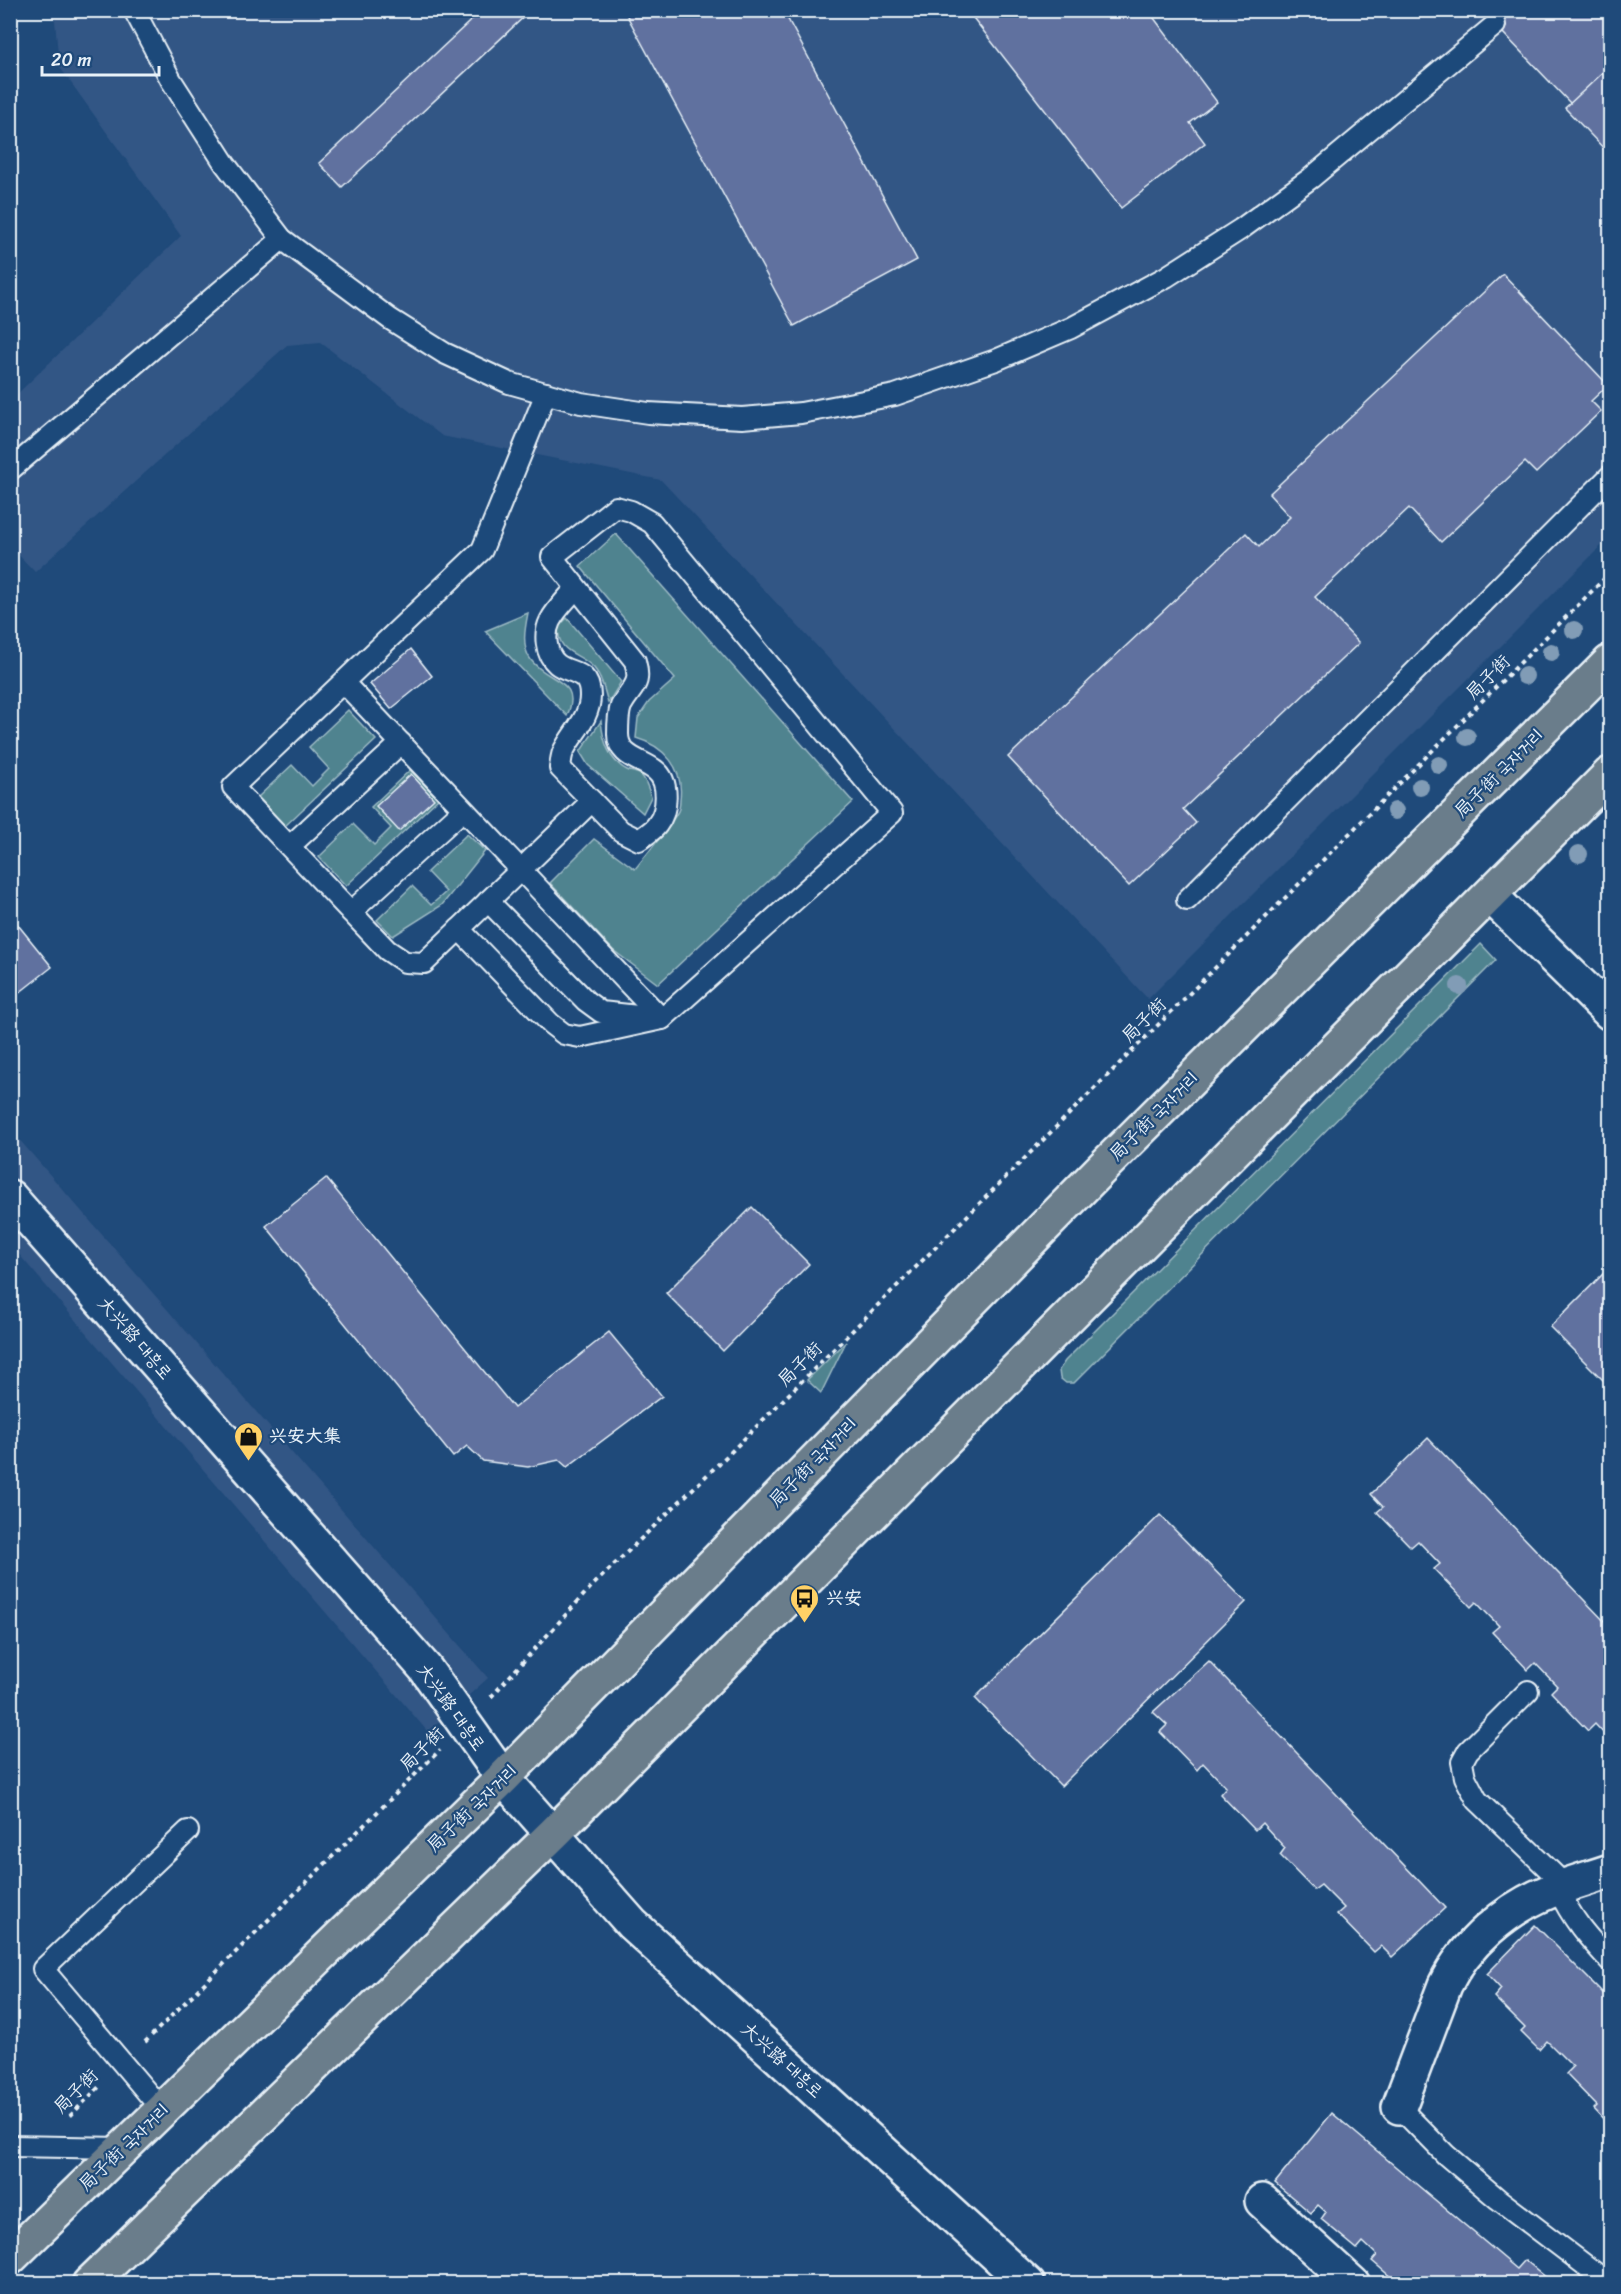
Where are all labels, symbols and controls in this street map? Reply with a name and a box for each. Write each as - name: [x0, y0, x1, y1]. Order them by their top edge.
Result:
- scale bar: [42, 39, 159, 77]
- text: 20 m: [51, 44, 91, 76]
- street label: 局子街: [1458, 647, 1518, 707]
- street label: 局子街 국자거리: [1446, 720, 1552, 826]
- street label: 局子街: [1114, 990, 1174, 1050]
- street label: 局子街 국자거리: [1101, 1063, 1207, 1169]
- street label: 大兴路 대흥로: [89, 1289, 181, 1387]
- street label: 局子街: [770, 1334, 830, 1394]
- street label: 局子街 국자거리: [761, 1409, 865, 1515]
- shop icon: 兴安大集: [232, 1420, 264, 1462]
- place label: 兴安大集: [269, 1420, 341, 1452]
- bus stop icon: 兴安: [789, 1582, 821, 1624]
- place label: 兴安: [826, 1582, 862, 1614]
- street label: 大兴路 대흥로: [408, 1656, 494, 1758]
- street label: 局子街: [392, 1719, 452, 1779]
- street label: 局子街 국자거리: [419, 1756, 525, 1860]
- street label: 大兴路 대흥로: [733, 2014, 831, 2106]
- street label: 局子街: [46, 2061, 106, 2121]
- street label: 局子街 국자거리: [71, 2095, 177, 2199]

